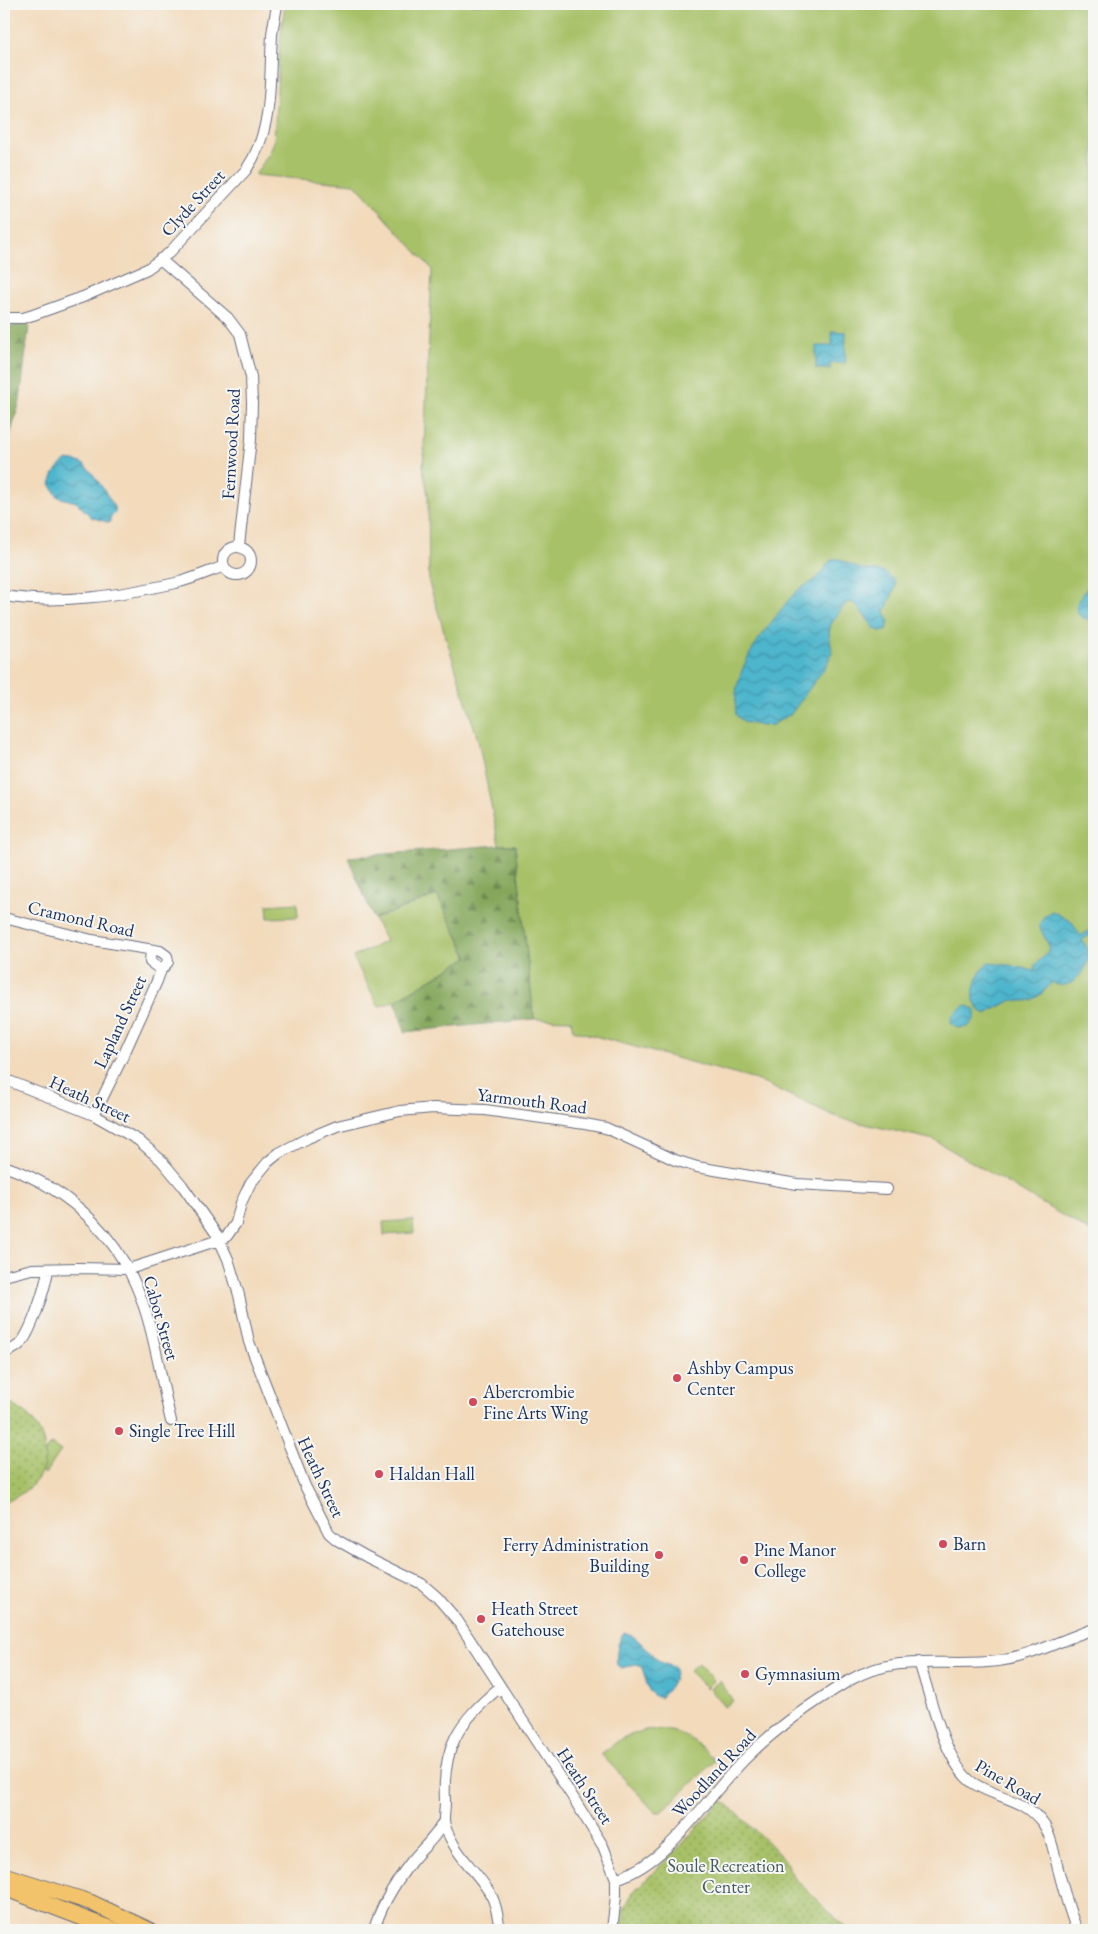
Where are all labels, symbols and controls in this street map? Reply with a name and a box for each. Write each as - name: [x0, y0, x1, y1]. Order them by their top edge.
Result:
- street label: Clyde Street: [156, 164, 230, 241]
- street label: Fernwood Road: [216, 387, 245, 500]
- street label: Cramond Road: [26, 895, 138, 942]
- street label: Lapland Street: [88, 971, 151, 1072]
- street label: Heath Street: [46, 1070, 135, 1127]
- street label: Yarmouth Road: [476, 1082, 589, 1119]
- street label: Cabot Street: [138, 1273, 185, 1363]
- place label: Ashby Campus Center: [686, 1356, 794, 1400]
- marker: Ashby Campus Center: [671, 1372, 683, 1384]
- place label: Abercrombie Fine Arts Wing: [482, 1380, 588, 1424]
- marker: Abercrombie Fine Arts Wing: [467, 1396, 479, 1408]
- place label: Single Tree Hill: [129, 1419, 235, 1442]
- marker: Single Tree Hill: [113, 1425, 125, 1437]
- street label: Heath Street: [293, 1433, 350, 1521]
- place label: Haldan Hall: [389, 1462, 475, 1485]
- marker: Haldan Hall: [373, 1468, 385, 1480]
- place label: Barn: [953, 1532, 987, 1555]
- place label: Ferry Administration Building: [503, 1533, 649, 1577]
- place label: Pine Manor College: [754, 1538, 836, 1582]
- marker: Barn: [937, 1538, 949, 1550]
- marker: Ferry Administration Building: [653, 1549, 665, 1561]
- marker: Pine Manor College: [738, 1554, 750, 1566]
- place label: Heath Street Gatehouse: [491, 1597, 578, 1641]
- marker: Heath Street Gatehouse: [475, 1613, 487, 1625]
- place label: Gymnasium: [755, 1662, 840, 1685]
- marker: Gymnasium: [739, 1668, 751, 1680]
- street label: Woodland Road: [667, 1723, 761, 1822]
- street label: Heath Street: [552, 1743, 619, 1829]
- street label: Pine Road: [971, 1754, 1046, 1810]
- park label: Soule Recreation Center: [667, 1854, 785, 1898]

